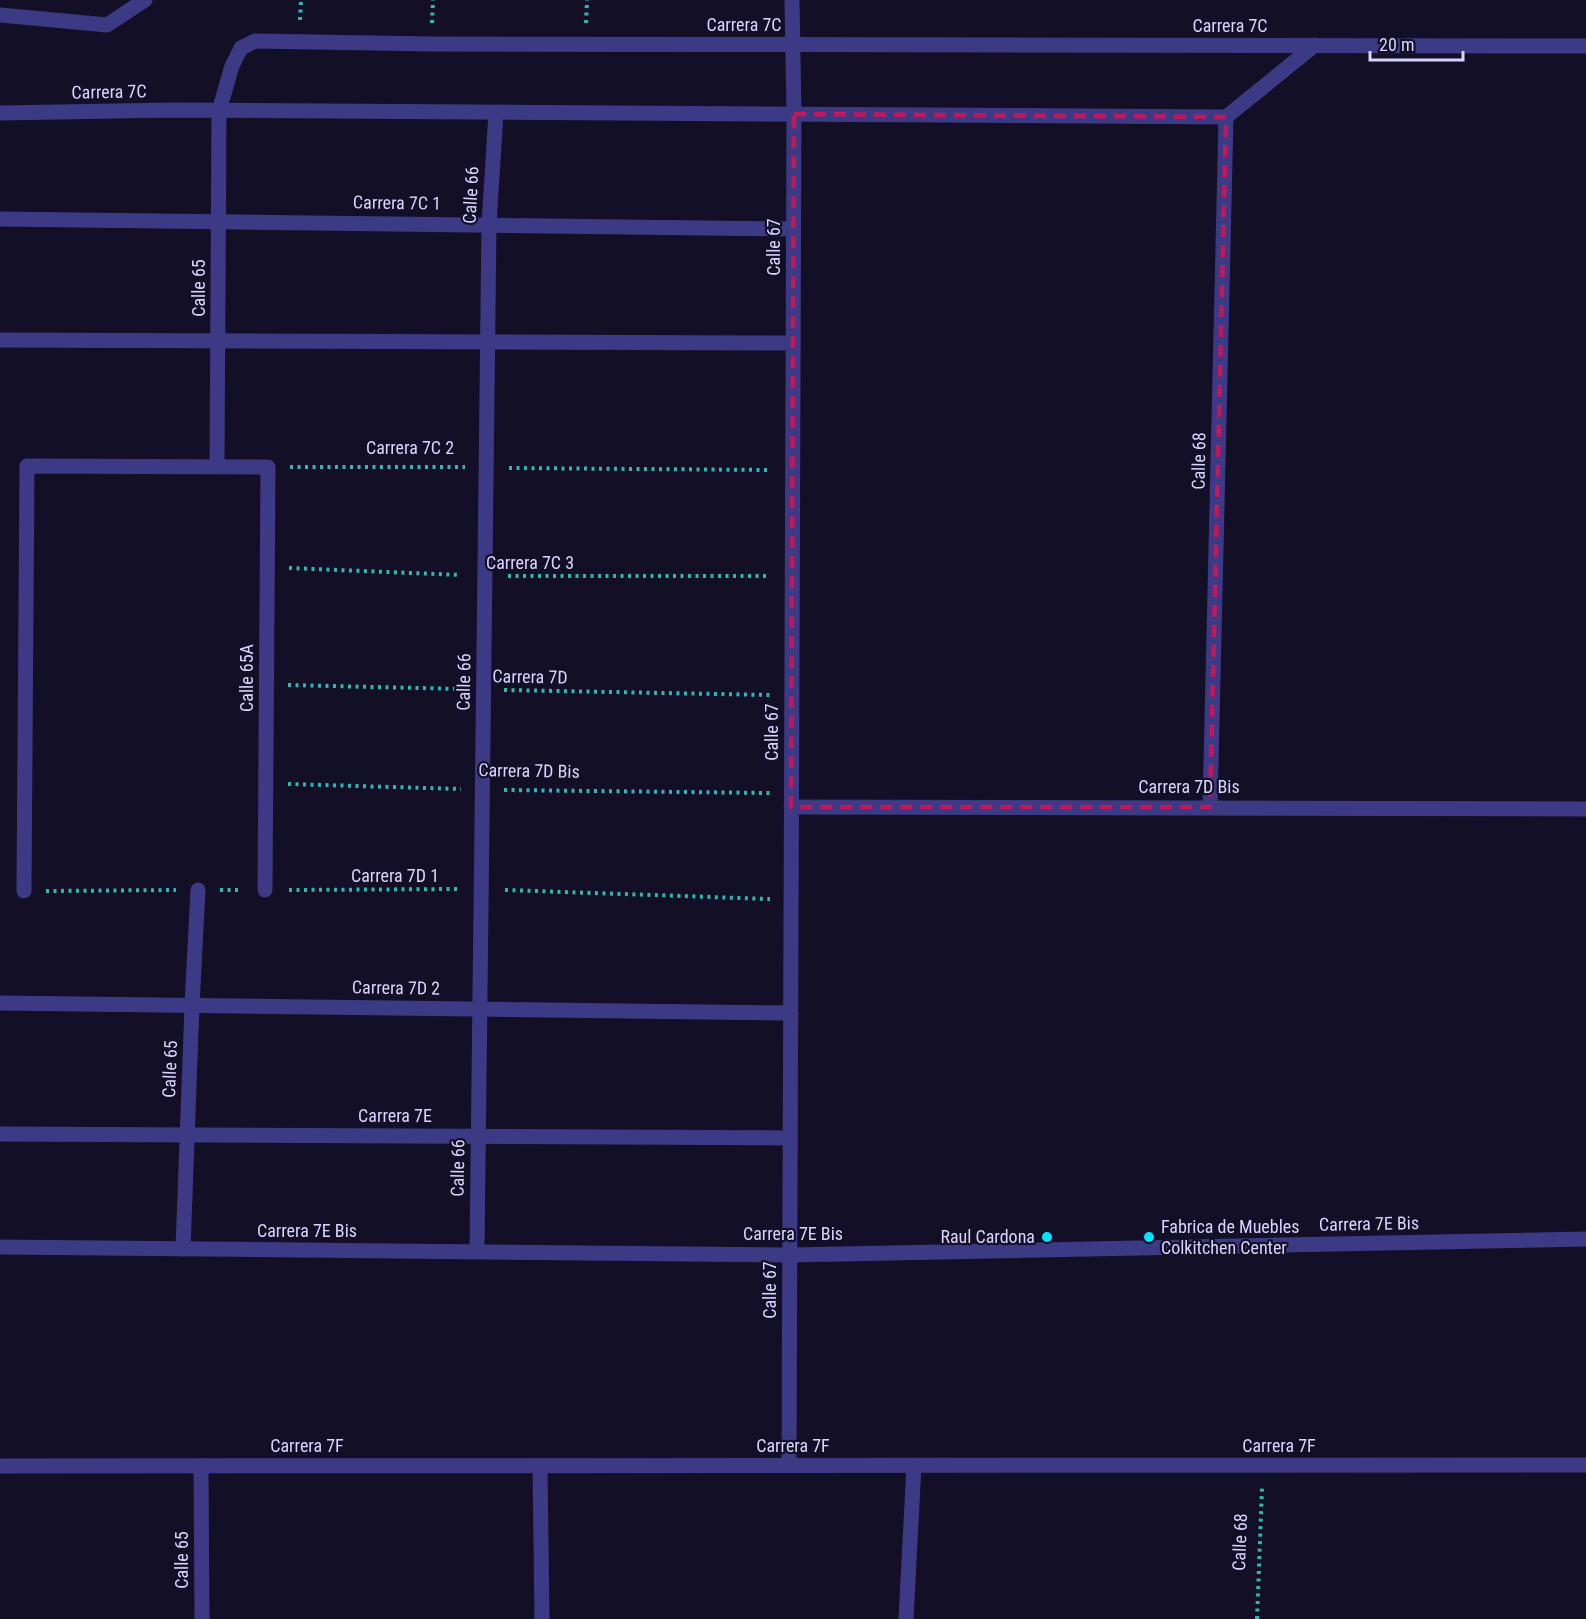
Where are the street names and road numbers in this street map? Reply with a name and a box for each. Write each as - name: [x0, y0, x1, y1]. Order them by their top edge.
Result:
- street label: Carrera 7C: [706, 14, 782, 35]
- street label: Carrera 7C: [1192, 15, 1268, 36]
- street label: Carrera 7C: [71, 80, 147, 103]
- street label: Calle 66: [459, 166, 482, 224]
- street label: Carrera 7C 1: [353, 191, 441, 214]
- street label: Calle 67: [763, 218, 784, 276]
- street label: Calle 65: [188, 259, 209, 317]
- street label: Calle 68: [1188, 432, 1209, 490]
- street label: Carrera 7C 2: [366, 437, 454, 458]
- street label: Carrera 7C 3: [486, 552, 574, 573]
- street label: Calle 65A: [236, 643, 257, 712]
- street label: Calle 66: [453, 653, 474, 711]
- street label: Carrera 7D: [492, 665, 568, 688]
- street label: Calle 67: [761, 703, 782, 761]
- street label: Carrera 7D Bis: [478, 759, 580, 782]
- street label: Carrera 7D Bis: [1138, 776, 1240, 797]
- street label: Carrera 7D 1: [351, 865, 439, 886]
- street label: Carrera 7D 2: [352, 976, 440, 999]
- street label: Calle 65: [158, 1040, 181, 1098]
- street label: Carrera 7E: [358, 1105, 432, 1126]
- street label: Calle 66: [447, 1139, 468, 1197]
- street label: Carrera 7E Bis: [1319, 1212, 1419, 1235]
- street label: Carrera 7E Bis: [257, 1220, 357, 1241]
- street label: Carrera 7E Bis: [743, 1223, 843, 1244]
- street label: Calle 67: [759, 1261, 780, 1319]
- street label: Carrera 7F: [270, 1435, 344, 1456]
- street label: Carrera 7F: [756, 1435, 830, 1456]
- street label: Carrera 7F: [1242, 1435, 1316, 1456]
- street label: Calle 68: [1228, 1513, 1251, 1571]
- street label: Calle 65: [171, 1531, 192, 1589]

